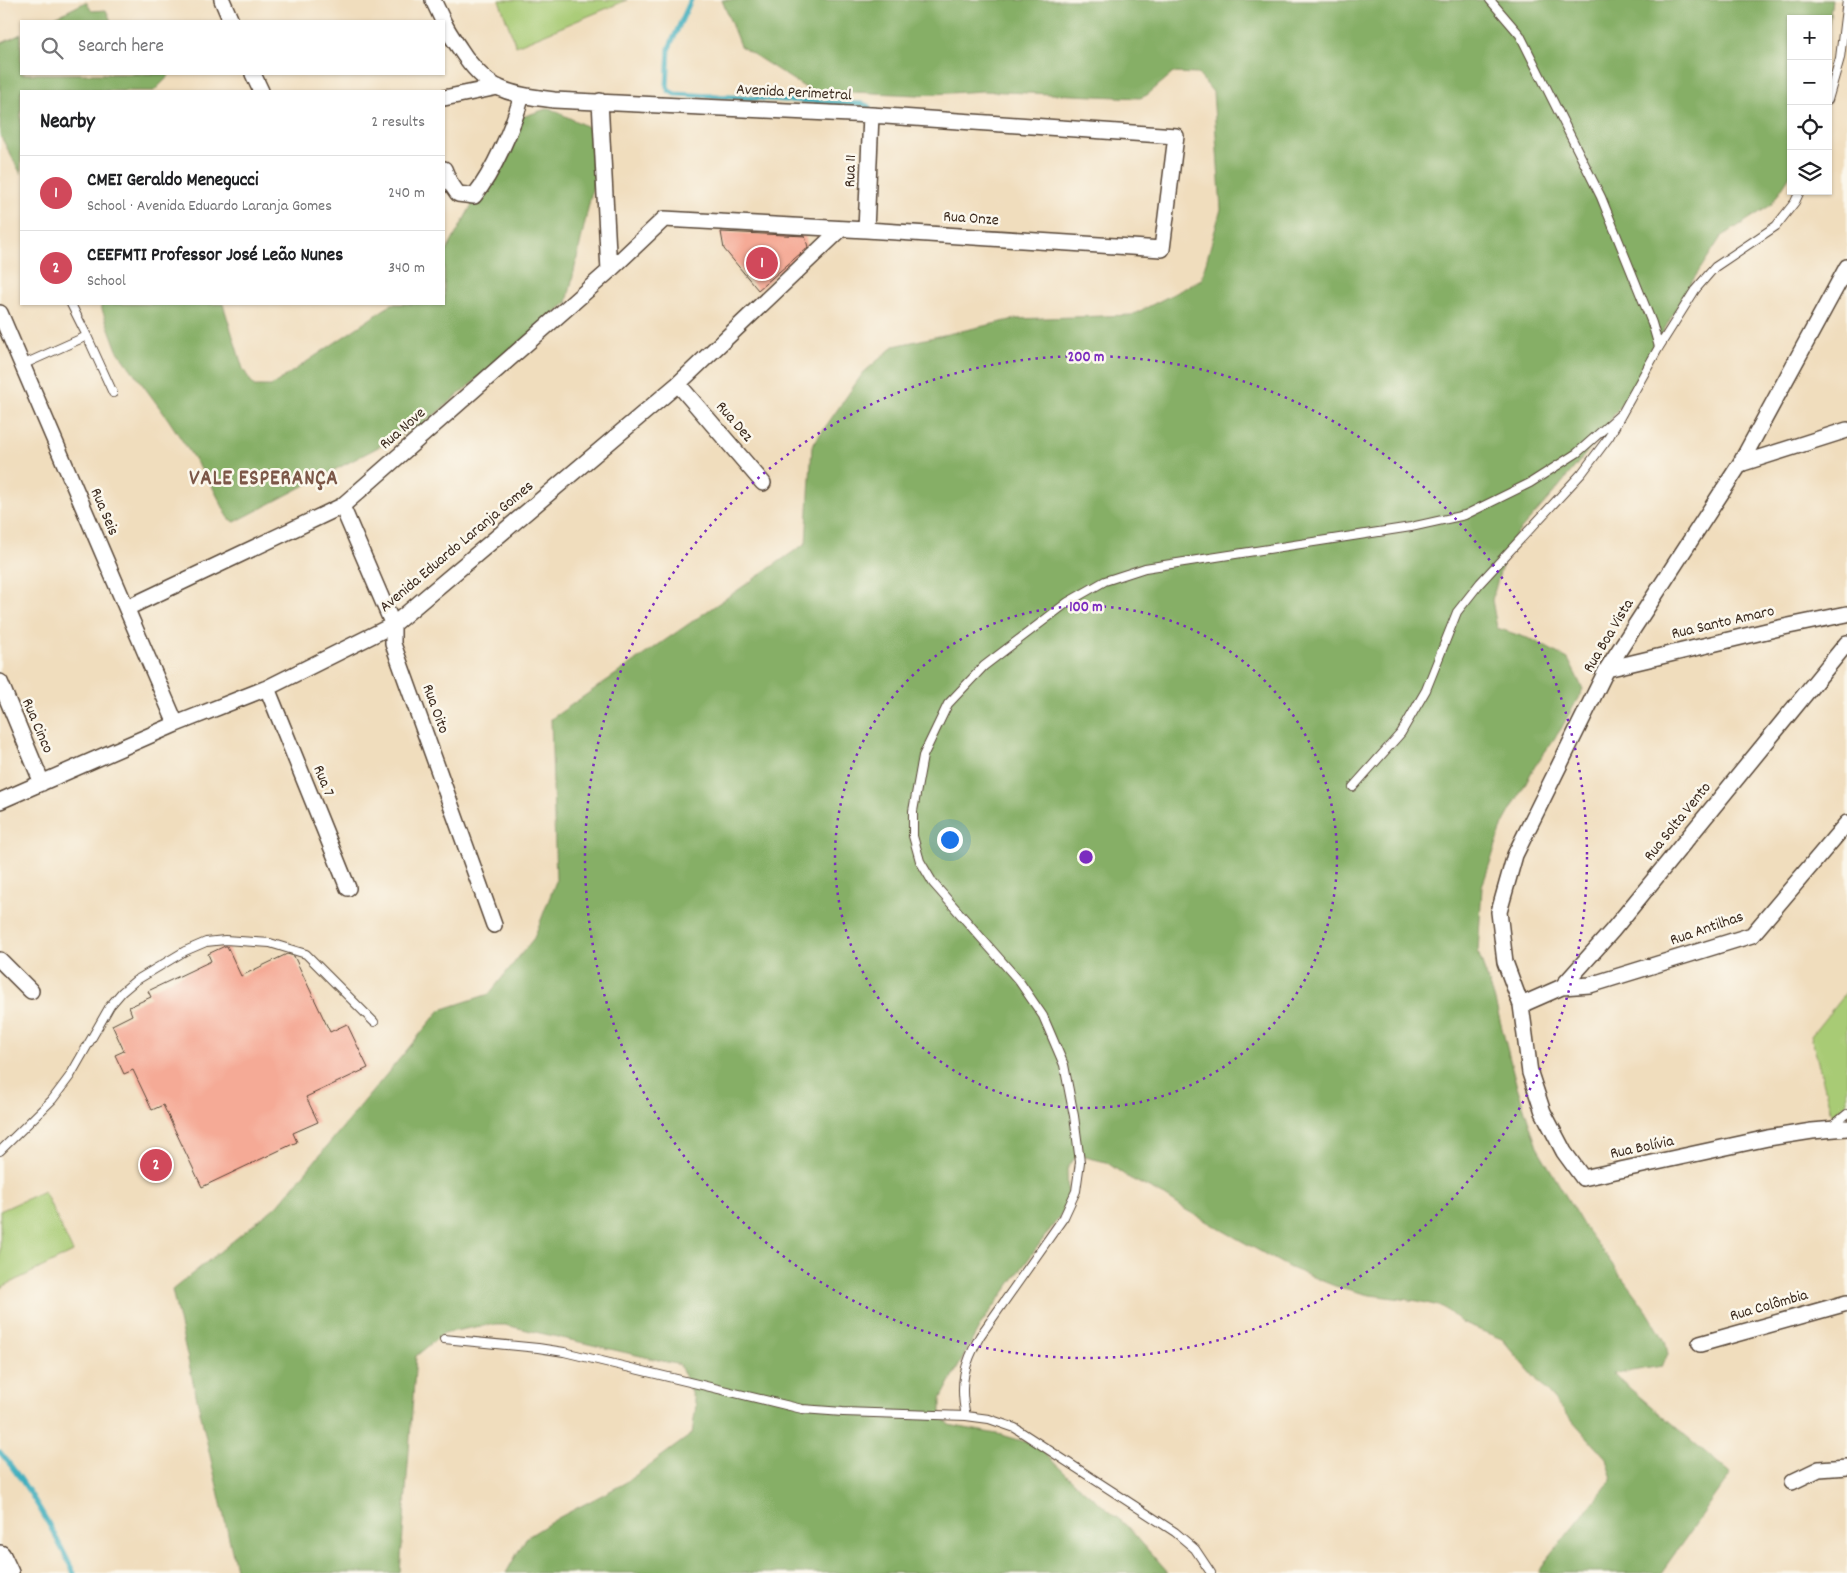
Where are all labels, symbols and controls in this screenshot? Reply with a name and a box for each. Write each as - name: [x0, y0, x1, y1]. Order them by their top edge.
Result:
- map controls: [1787, 15, 1832, 195]
- button: +: [1787, 15, 1832, 60]
- search box: [20, 20, 445, 75]
- icon: search: [38, 34, 66, 62]
- text: Search here: [78, 34, 164, 61]
- button: −: [1787, 60, 1832, 105]
- street label: Avenida Perimetral: [736, 78, 853, 108]
- button: locate: [1787, 105, 1832, 150]
- text: Nearby: [40, 108, 95, 138]
- text: 2 results: [371, 111, 425, 134]
- button: layers: [1787, 150, 1832, 195]
- street label: Rua 11: [839, 154, 863, 188]
- text: CMEI Geraldo Menegucci: [87, 168, 258, 195]
- text: 1: [54, 182, 58, 205]
- text: 240 m: [388, 182, 425, 205]
- text: School · Avenida Eduardo Laranja Gomes: [87, 195, 332, 218]
- street label: Rua Onze: [942, 206, 1000, 232]
- text: CEEFMTI Professor José Leão Nunes: [87, 243, 343, 270]
- pin: 1: [746, 244, 778, 282]
- text: 2: [53, 257, 60, 280]
- text: 340 m: [388, 257, 425, 280]
- text: School: [87, 270, 126, 293]
- text: 200 m: [1068, 347, 1104, 369]
- street label: Rua Dez: [710, 397, 758, 447]
- street label: Rua Nove: [375, 402, 431, 456]
- district label: VALE ESPERANÇA: [189, 465, 339, 495]
- street label: Avenida Eduardo Laranja Gomes: [375, 475, 539, 618]
- street label: Rua Seis: [84, 485, 124, 540]
- street label: Rua Boa Vista: [1578, 594, 1640, 677]
- text: 100 m: [1069, 597, 1103, 619]
- street label: Rua Santo Amaro: [1669, 600, 1777, 646]
- street label: Rua Oito: [415, 681, 455, 737]
- street label: Rua Cinco: [15, 695, 59, 757]
- street label: Rua 7: [306, 762, 340, 800]
- street label: Rua Solta Vento: [1639, 777, 1717, 867]
- your location: [937, 827, 963, 853]
- centre of rings: [1077, 848, 1095, 866]
- street label: Rua Antilhas: [1667, 906, 1747, 952]
- street label: Rua Bolívia: [1608, 1130, 1676, 1166]
- pin: 2: [140, 1146, 172, 1184]
- street label: Rua Colômbia: [1727, 1284, 1811, 1328]

